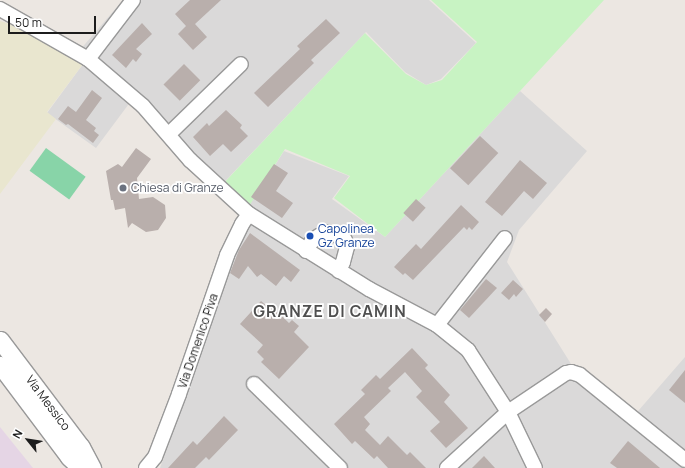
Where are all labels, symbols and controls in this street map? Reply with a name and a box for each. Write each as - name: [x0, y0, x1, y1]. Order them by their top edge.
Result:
- scale bar: [10, 8, 98, 34]
- text: 50 m: [15, 14, 42, 31]
- place label: Chiesa di Granze: [131, 181, 223, 195]
- marker: Chiesa di Granze: [118, 183, 128, 193]
- place label: Capolinea Gz Granze: [318, 222, 374, 250]
- marker: Capolinea Gz Granze: [305, 231, 315, 241]
- street label: Via Domenico Piva: [175, 292, 221, 390]
- district label: GRANZE DI CAMIN: [253, 301, 407, 321]
- street label: Via Messico: [23, 373, 73, 433]
- north arrow: [8, 420, 48, 460]
- text: N: [9, 427, 26, 441]

